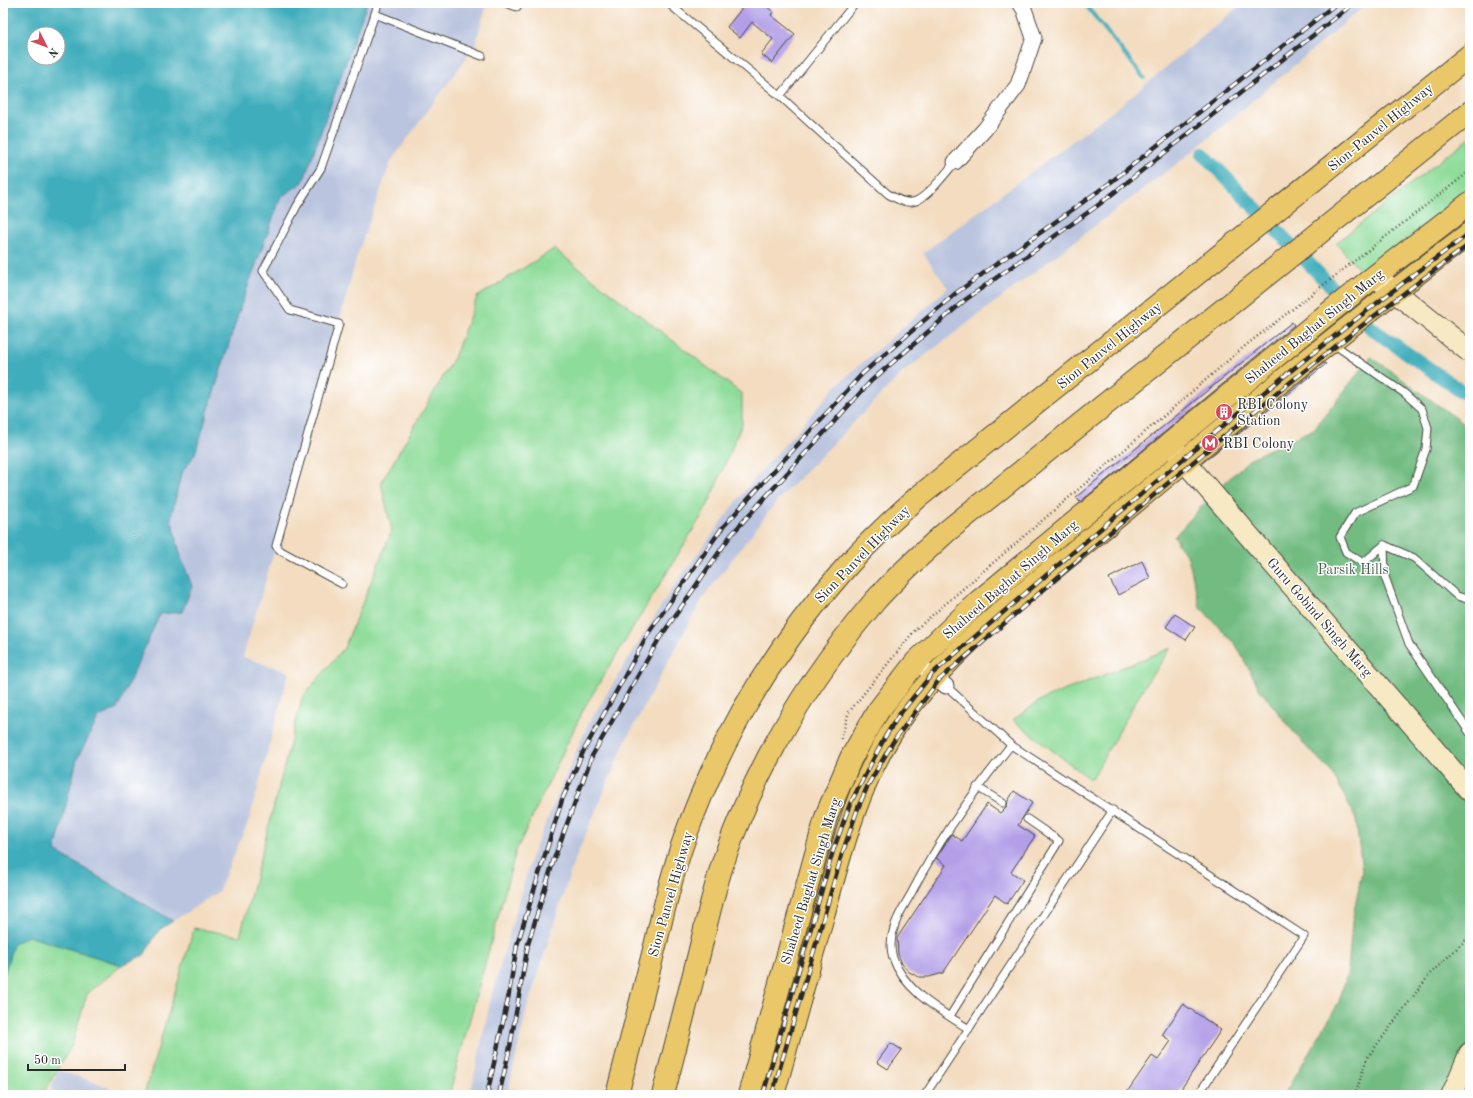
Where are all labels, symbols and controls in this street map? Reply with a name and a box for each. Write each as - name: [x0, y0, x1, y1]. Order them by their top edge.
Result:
- north arrow: [26, 26, 66, 66]
- text: N: [45, 45, 59, 59]
- street label: Sion-Panvel Highway: [1325, 81, 1436, 174]
- street label: Shaheed Baghat Singh Marg: [1243, 266, 1387, 387]
- street label: Sion Panvel Highway: [1055, 299, 1165, 392]
- place label: RBI Colony Station: [1237, 398, 1309, 428]
- building icon: RBI Colony Station: [1214, 402, 1234, 422]
- metro station icon: RBI Colony: [1200, 433, 1220, 453]
- place label: RBI Colony: [1223, 437, 1295, 451]
- street label: Sion Panvel Highway: [813, 503, 913, 606]
- street label: Shaheed Baghat Singh Marg: [941, 517, 1081, 642]
- street label: Guru Gobind Singh Marg: [1264, 556, 1375, 680]
- park label: Parsik Hills: [1317, 563, 1389, 577]
- street label: Shaheed Baghat Singh Marg: [779, 796, 843, 966]
- street label: Sion Panvel Highway: [646, 829, 696, 959]
- scale bar: [28, 1046, 125, 1072]
- text: 50 m: [34, 1054, 61, 1067]

